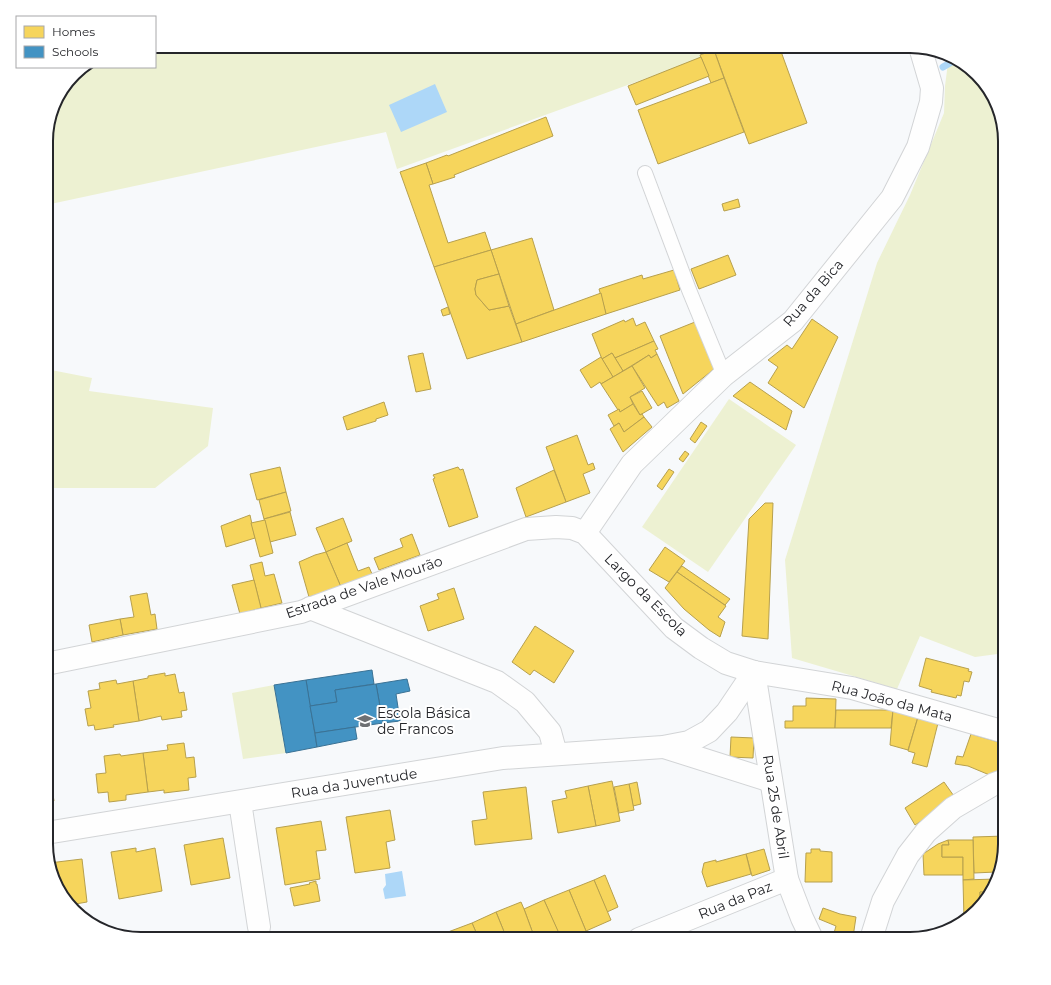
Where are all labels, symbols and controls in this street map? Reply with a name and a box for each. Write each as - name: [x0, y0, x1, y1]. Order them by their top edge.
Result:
- legend: [16, 16, 156, 68]
- text: Homes: [52, 24, 95, 39]
- text: Schools: [52, 44, 98, 59]
- street label: Rua da Bica: [779, 256, 847, 330]
- street label: Largo da Escola: [601, 550, 691, 640]
- street label: Estrada de Vale Mourão: [283, 552, 445, 622]
- street label: Rua João da Mata: [829, 676, 955, 726]
- place label: Escola Básica de Francos: [377, 704, 471, 738]
- school or university icon: Escola Básica de Francos: [356, 712, 374, 730]
- street label: Rua 25 de Abril: [759, 754, 793, 860]
- street label: Rua da Juventude: [290, 764, 418, 802]
- street label: Rua da Paz: [695, 877, 775, 923]

